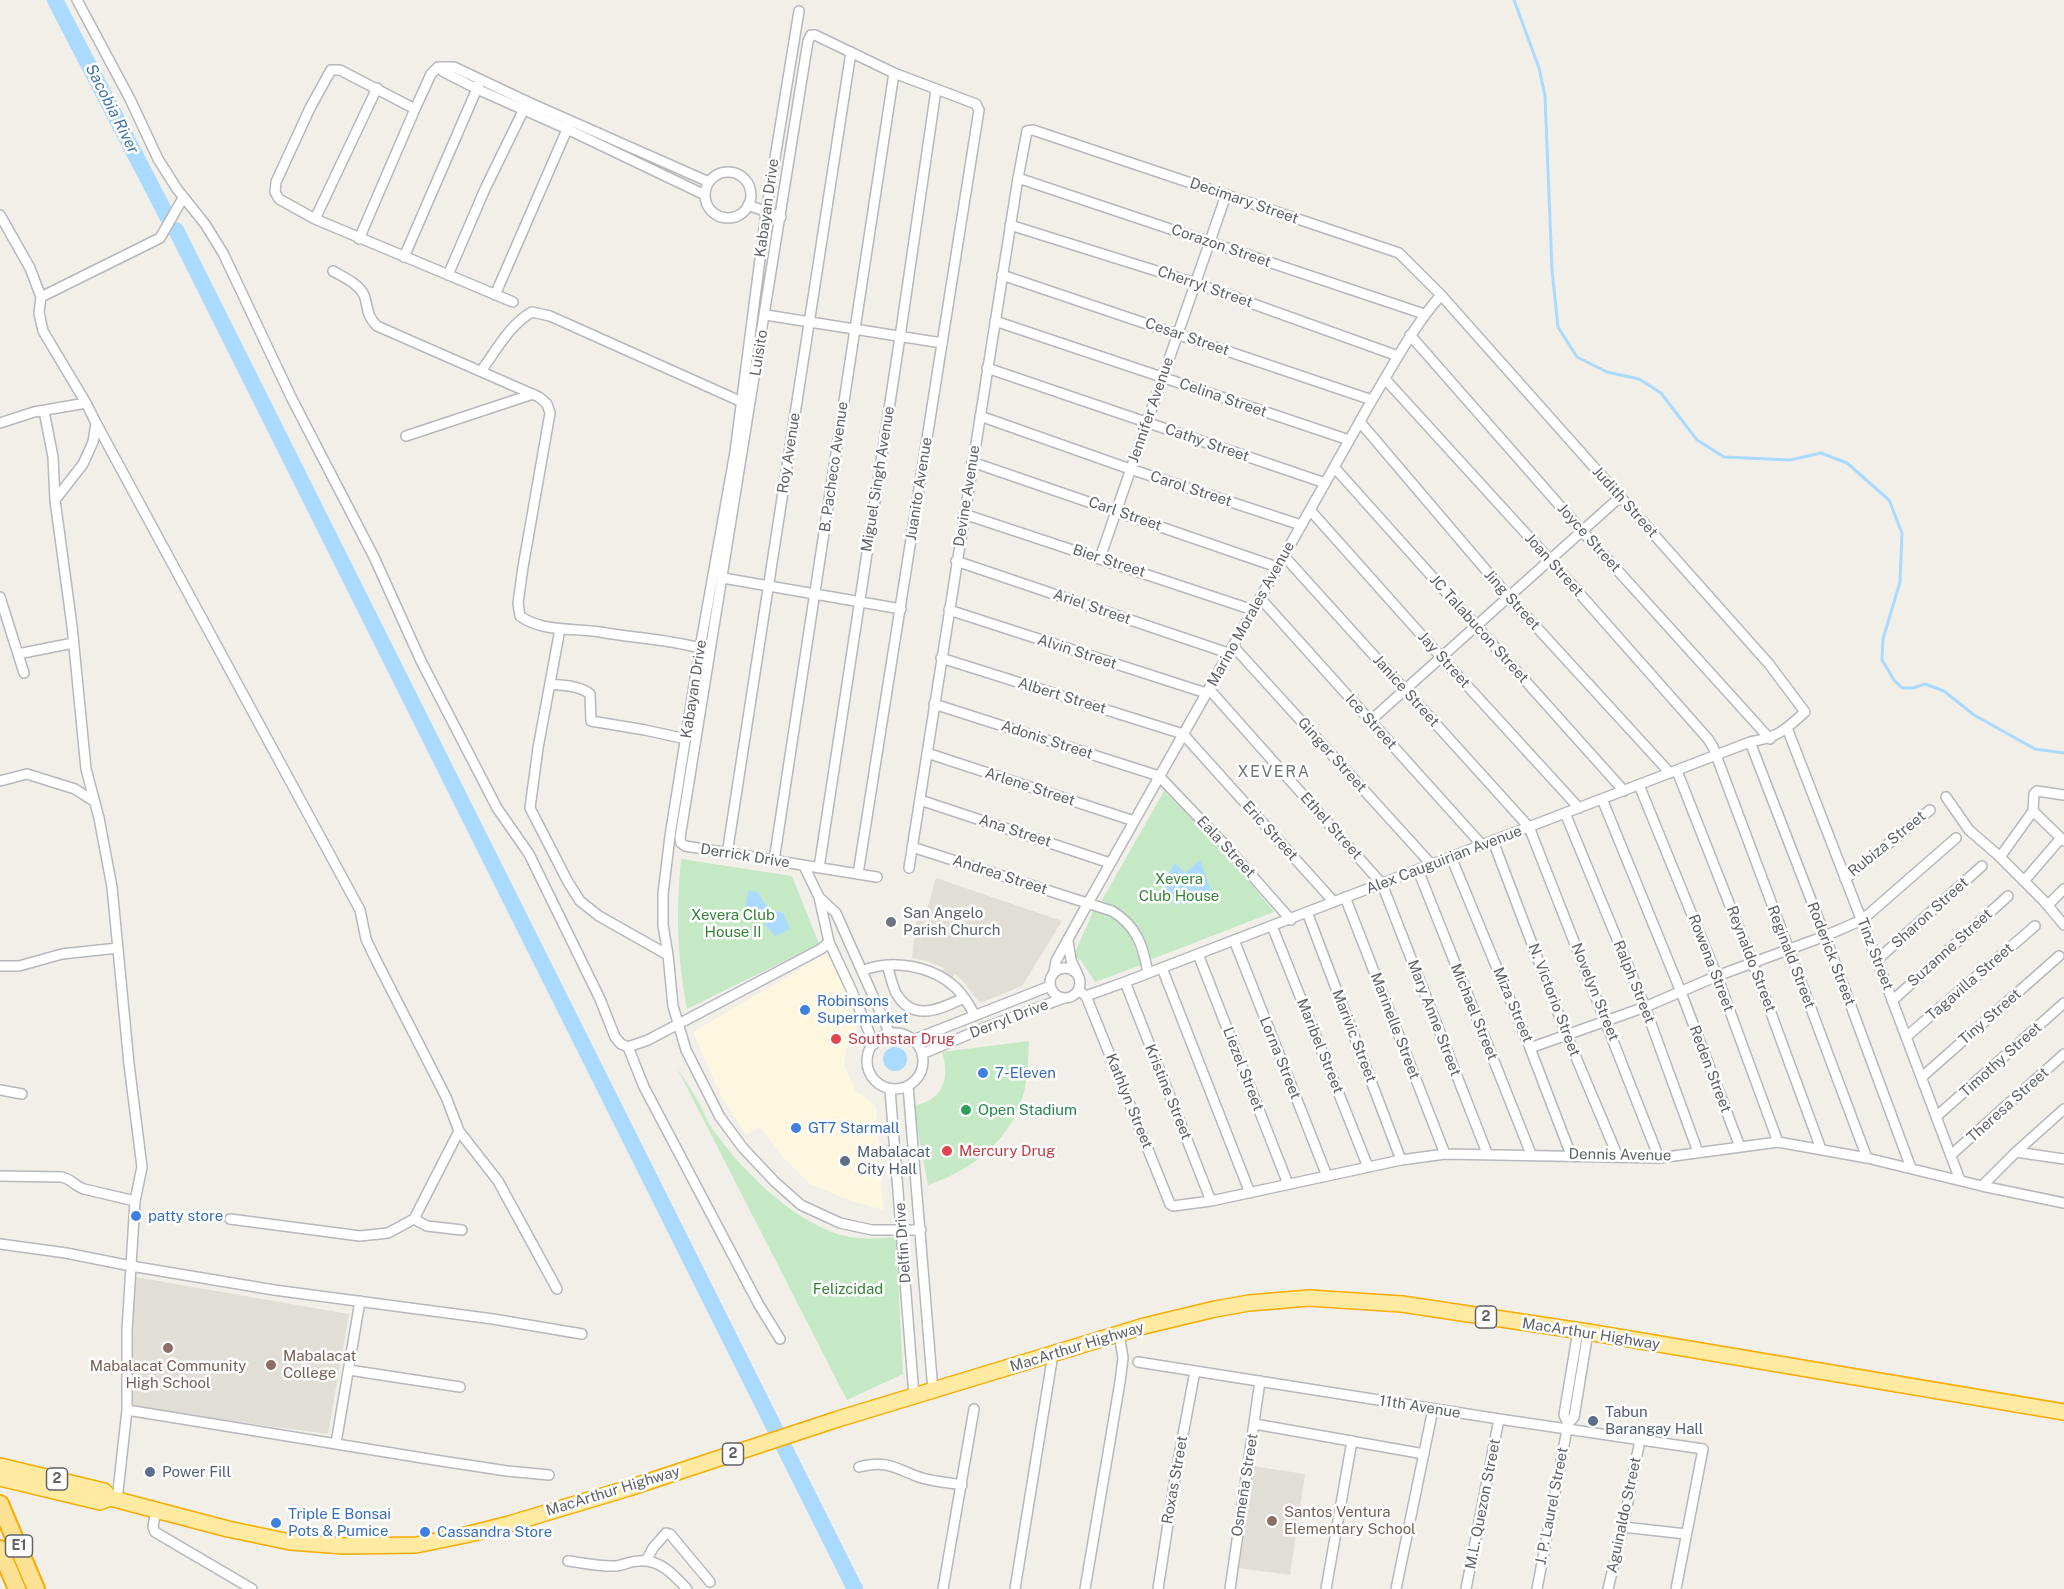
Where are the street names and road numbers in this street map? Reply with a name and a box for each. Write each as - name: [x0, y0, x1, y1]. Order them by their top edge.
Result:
- street label: Kabayan Drive: [751, 157, 783, 259]
- street label: Decimary Street: [1187, 174, 1301, 228]
- street label: Corazon Street: [1169, 220, 1273, 272]
- street label: Cherryl Street: [1155, 262, 1255, 312]
- street label: Cesar Street: [1142, 314, 1232, 360]
- street label: Luisito: [746, 329, 772, 377]
- street label: Jennifer Avenue: [1124, 355, 1178, 465]
- street label: Celina Street: [1177, 375, 1269, 421]
- street label: B. Pacheco Avenue: [816, 401, 852, 533]
- street label: Miguel Singh Avenue: [858, 405, 898, 553]
- street label: Roy Avenue: [774, 411, 804, 495]
- street label: Cathy Street: [1163, 420, 1251, 466]
- street label: Juanito Avenue: [902, 436, 936, 542]
- street label: Devine Avenue: [950, 444, 984, 548]
- street label: Judith Street: [1588, 463, 1662, 541]
- street label: Carol Street: [1148, 467, 1234, 511]
- street label: Carl Street: [1086, 493, 1164, 535]
- street label: Joyce Street: [1553, 500, 1625, 576]
- street label: Joan Street: [1521, 530, 1587, 600]
- street label: Marino Morales Avenue: [1204, 538, 1298, 690]
- street label: Bier Street: [1070, 541, 1148, 581]
- street label: Jing Street: [1480, 566, 1544, 634]
- street label: JC Talabucon Street: [1426, 571, 1532, 687]
- street label: Ariel Street: [1051, 585, 1133, 629]
- street label: Jay Street: [1414, 628, 1474, 692]
- street label: Alvin Street: [1035, 631, 1119, 673]
- street label: Kabayan Drive: [677, 638, 711, 740]
- street label: Janice Street: [1369, 651, 1443, 731]
- street label: Albert Street: [1016, 674, 1108, 718]
- street label: Ice Street: [1341, 691, 1401, 753]
- street label: Ginger Street: [1294, 714, 1370, 796]
- street label: Adonis Street: [999, 717, 1095, 763]
- street label: Arlene Street: [983, 764, 1077, 810]
- street label: Ethel Street: [1296, 789, 1366, 863]
- street label: Eric Street: [1238, 797, 1302, 865]
- street label: Rubiza Street: [1845, 807, 1929, 881]
- street label: Ana Street: [977, 811, 1053, 851]
- street label: Eala Street: [1193, 812, 1259, 882]
- street label: Alex Cauguirian Avenue: [1364, 822, 1524, 898]
- street label: Derrick Drive: [699, 840, 791, 872]
- street label: Andrea Street: [950, 851, 1050, 899]
- street label: Sharon Street: [1888, 874, 1972, 952]
- street label: Roderick Street: [1803, 900, 1859, 1008]
- street label: Reynaldo Street: [1722, 903, 1780, 1015]
- street label: Reginald Street: [1763, 903, 1819, 1011]
- street label: Suzanne Street: [1904, 905, 1996, 991]
- street label: Rowena Street: [1684, 912, 1738, 1014]
- street label: Tinz Street: [1853, 915, 1897, 993]
- street label: Ralph Street: [1609, 938, 1659, 1026]
- street label: Tagavilla Street: [1923, 939, 2017, 1025]
- street label: Novelyn Street: [1567, 940, 1623, 1044]
- street label: N. Victorio Street: [1524, 941, 1584, 1059]
- street label: Mary Anne Street: [1404, 957, 1464, 1079]
- street label: Michael Street: [1446, 961, 1502, 1063]
- street label: Miza Street: [1489, 965, 1537, 1045]
- street label: Marinelle Street: [1366, 970, 1424, 1082]
- street label: Tiny Street: [1955, 985, 2025, 1049]
- street label: Marivic Street: [1328, 987, 1380, 1085]
- street label: Derryl Drive: [967, 996, 1051, 1042]
- street label: Maribel Street: [1293, 996, 1347, 1096]
- street label: Lorna Street: [1255, 1014, 1305, 1102]
- street label: Timothy Street: [1957, 1019, 2045, 1101]
- street label: Reden Street: [1685, 1023, 1735, 1115]
- street label: Liezel Street: [1219, 1025, 1267, 1113]
- street label: Kristine Street: [1141, 1042, 1195, 1142]
- street label: Kathlyn Street: [1102, 1051, 1156, 1151]
- street label: Theresa Street: [1963, 1064, 2053, 1146]
- street label: Dennis Avenue: [1569, 1145, 1671, 1165]
- street label: Delfin Drive: [891, 1202, 915, 1284]
- road number: 2: [1476, 1306, 1496, 1328]
- street label: MacArthur Highway: [1521, 1314, 1661, 1354]
- street label: MacArthur Highway: [1008, 1318, 1146, 1376]
- street label: 11th Avenue: [1378, 1392, 1462, 1422]
- street label: Osmeña Street: [1228, 1432, 1262, 1538]
- street label: Roxas Street: [1158, 1434, 1192, 1526]
- street label: M.L. Quezon Street: [1462, 1437, 1504, 1571]
- road number: 2: [722, 1443, 744, 1465]
- street label: J. P. Laurel Street: [1532, 1446, 1572, 1566]
- street label: Aguinaldo Street: [1603, 1455, 1645, 1575]
- street label: MacArthur Highway: [544, 1462, 682, 1520]
- road number: 2: [46, 1468, 68, 1490]
- road number: E1: [5, 1535, 32, 1557]

